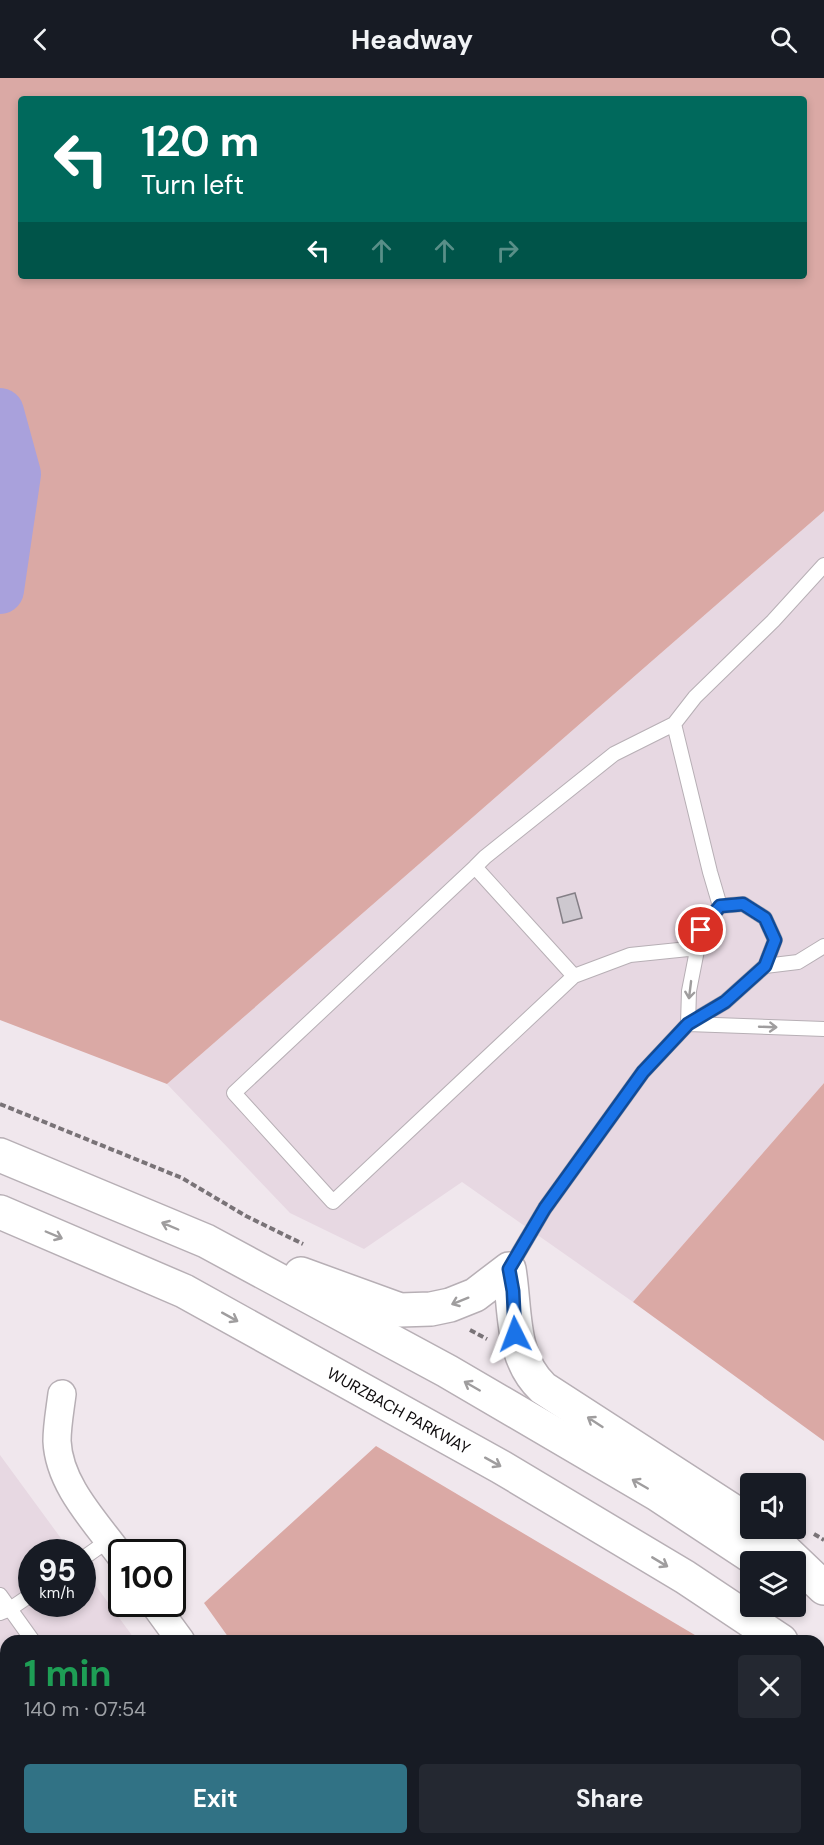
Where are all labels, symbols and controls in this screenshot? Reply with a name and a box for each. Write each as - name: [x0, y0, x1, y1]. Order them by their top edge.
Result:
- text: Headway: [351, 22, 473, 57]
- icon: back: [24, 23, 57, 56]
- icon: search: [767, 23, 800, 56]
- text: 120 m: [141, 114, 259, 169]
- icon: left: [42, 120, 120, 198]
- text: Turn left: [141, 167, 244, 202]
- icon: left: [302, 234, 335, 267]
- icon: ahead: [365, 234, 398, 267]
- icon: ahead: [428, 234, 461, 267]
- icon: right: [491, 234, 524, 267]
- pin: [675, 904, 726, 955]
- icon: arrive: [684, 913, 717, 946]
- one-way arrow: [684, 980, 695, 999]
- one-way arrow: [757, 1022, 777, 1033]
- one-way arrow: [161, 1220, 180, 1231]
- one-way arrow: [44, 1230, 62, 1241]
- one-way arrow: [452, 1296, 470, 1307]
- position arrow: [483, 1302, 547, 1366]
- one-way arrow: [222, 1311, 239, 1323]
- street label: WURZBACH PARKWAY: [323, 1362, 474, 1458]
- one-way arrow: [464, 1380, 481, 1392]
- one-way arrow: [587, 1415, 604, 1427]
- one-way arrow: [484, 1456, 501, 1468]
- map controls: [740, 1473, 806, 1617]
- button: sound: [740, 1473, 806, 1539]
- one-way arrow: [632, 1478, 650, 1489]
- speed limit sign: 100: [108, 1539, 186, 1617]
- text: 95: [38, 1551, 76, 1590]
- button: layers: [740, 1551, 806, 1617]
- one-way arrow: [651, 1557, 668, 1569]
- text: km/h: [39, 1583, 75, 1603]
- text: 1 min: [24, 1650, 112, 1697]
- button: close: [738, 1655, 801, 1718]
- text: 140 m · 07:54: [24, 1696, 146, 1722]
- button: Exit: [24, 1764, 407, 1833]
- button: Share: [419, 1764, 801, 1833]

